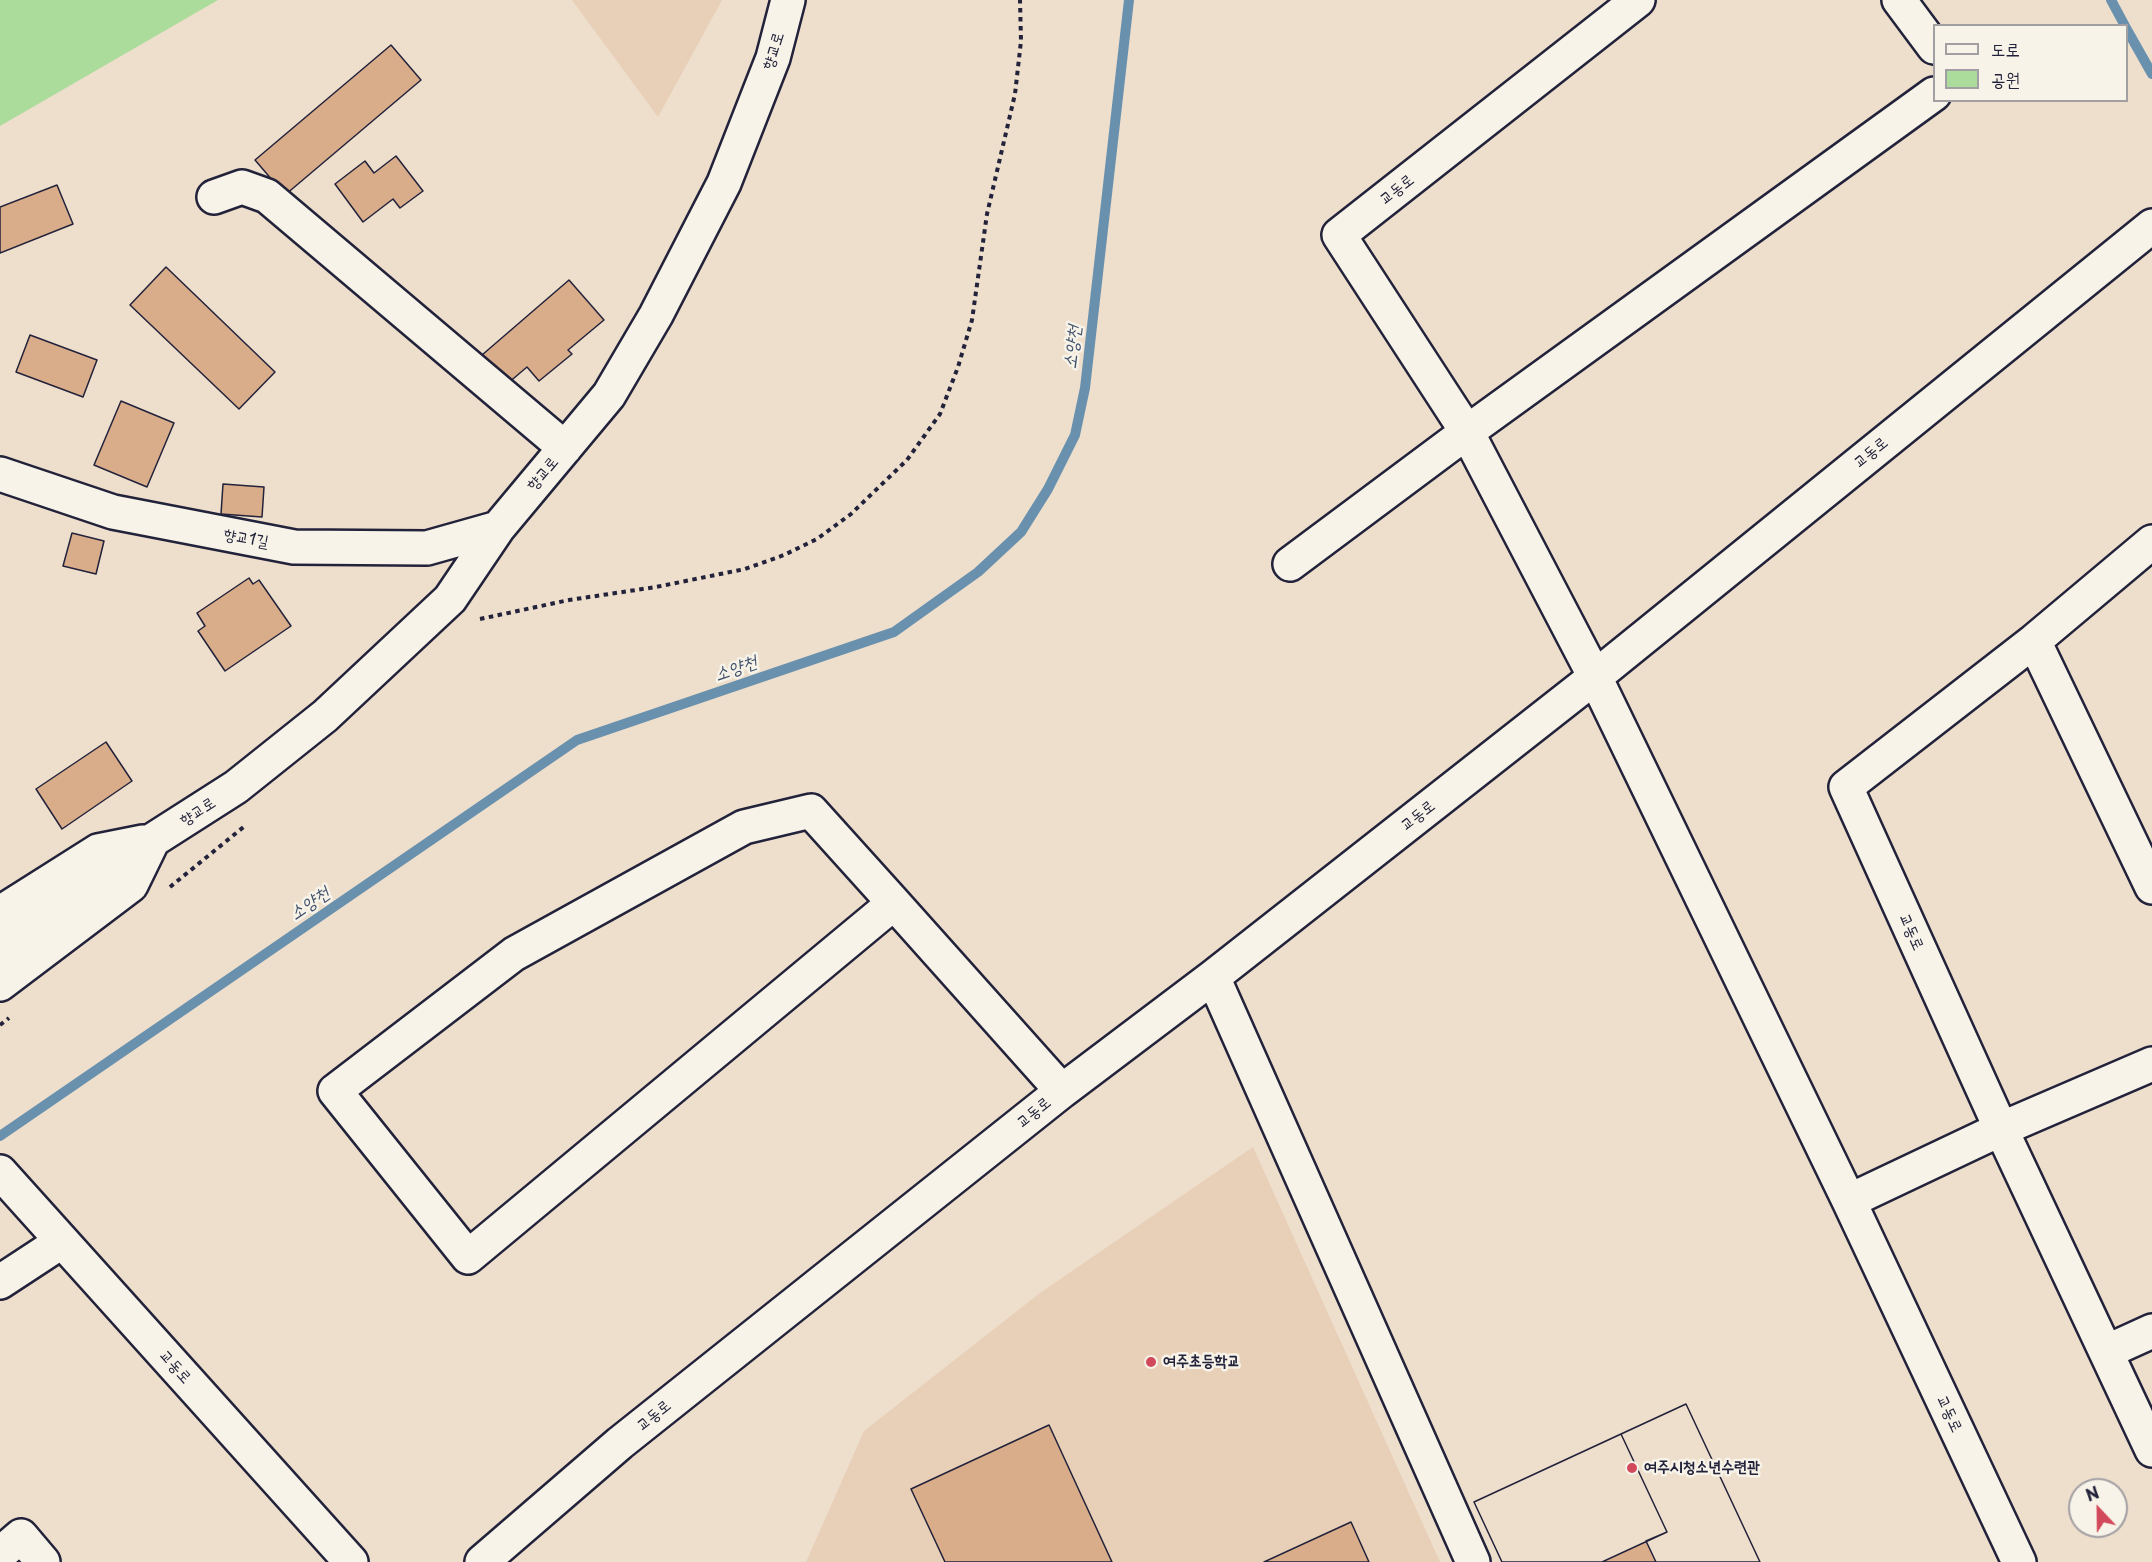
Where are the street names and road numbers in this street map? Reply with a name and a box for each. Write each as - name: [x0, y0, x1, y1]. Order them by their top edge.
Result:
- street label: 향교로: [759, 30, 789, 72]
- street label: 교동로: [1376, 171, 1418, 209]
- street label: 교동로: [1850, 433, 1892, 473]
- street label: 향교로: [523, 453, 563, 495]
- street label: 향교1길: [222, 526, 270, 552]
- street label: 향교로: [177, 793, 219, 831]
- street label: 교동로: [1397, 797, 1439, 835]
- street label: 교동로: [1894, 910, 1928, 954]
- street label: 교동로: [1013, 1093, 1055, 1133]
- street label: 교동로: [155, 1346, 195, 1388]
- street label: 교동로: [1932, 1392, 1966, 1436]
- street label: 교동로: [633, 1396, 675, 1436]

